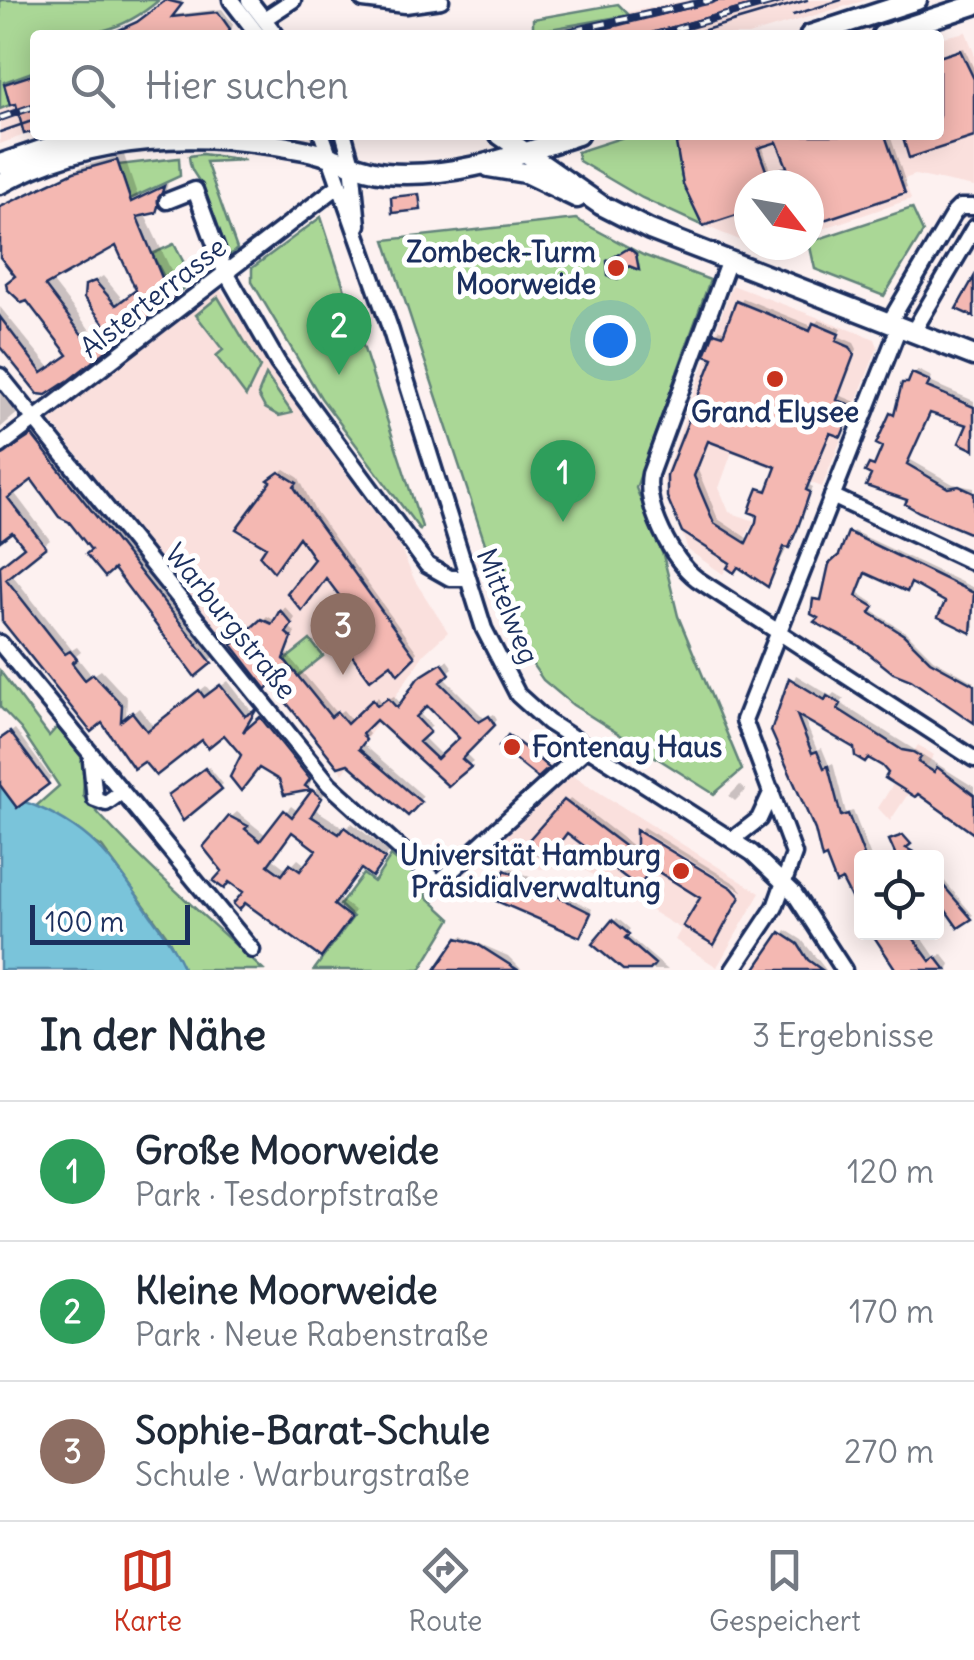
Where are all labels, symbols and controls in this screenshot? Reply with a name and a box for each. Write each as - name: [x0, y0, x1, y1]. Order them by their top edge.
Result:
- search box: [30, 30, 944, 140]
- icon: search: [65, 58, 120, 113]
- text: Hier suchen: [145, 62, 349, 109]
- north arrow: [734, 170, 824, 260]
- street label: Alsterterrasse: [73, 229, 233, 365]
- place label: Zombeck-Turm Moorweide: [406, 234, 596, 302]
- marker: Zombeck-Turm Moorweide: [605, 257, 627, 279]
- pin: 2: [306, 292, 372, 375]
- your location: [585, 315, 636, 366]
- marker: Grand Elysee: [764, 368, 786, 390]
- place label: Grand Elysee: [691, 394, 859, 430]
- pin: 1: [530, 440, 596, 522]
- street label: Warburgstraße: [157, 536, 305, 706]
- street label: Mittelweg: [469, 543, 547, 669]
- pin: 3: [310, 592, 376, 675]
- place label: Fontenay Haus: [532, 729, 722, 765]
- marker: Fontenay Haus: [501, 736, 523, 758]
- place label: Universität Hamburg Präsidialverwaltung: [400, 837, 661, 905]
- map controls: [854, 850, 944, 940]
- button: locate: [854, 850, 944, 940]
- marker: Universität Hamburg Präsidialverwaltung: [670, 860, 692, 882]
- scale bar: [30, 900, 190, 944]
- text: 100 m: [45, 904, 124, 940]
- text: In der Nähe: [40, 1009, 266, 1061]
- text: 3 Ergebnisse: [752, 1015, 934, 1056]
- text: Große Moorweide: [135, 1127, 439, 1174]
- text: 1: [66, 1151, 79, 1192]
- text: 120 m: [847, 1151, 934, 1192]
- text: Park · Tesdorpfstraße: [135, 1174, 439, 1215]
- text: Kleine Moorweide: [135, 1267, 438, 1314]
- text: 2: [64, 1291, 81, 1332]
- text: 170 m: [849, 1291, 934, 1332]
- text: Park · Neue Rabenstraße: [135, 1314, 489, 1355]
- text: Sophie-Barat-Schule: [135, 1407, 490, 1454]
- text: 3: [63, 1431, 82, 1472]
- text: 270 m: [844, 1431, 934, 1472]
- text: Schule · Warburgstraße: [135, 1454, 470, 1495]
- tab: Karte: [113, 1543, 182, 1639]
- tab: Route: [409, 1543, 482, 1639]
- tab: Gespeichert: [709, 1543, 861, 1639]

